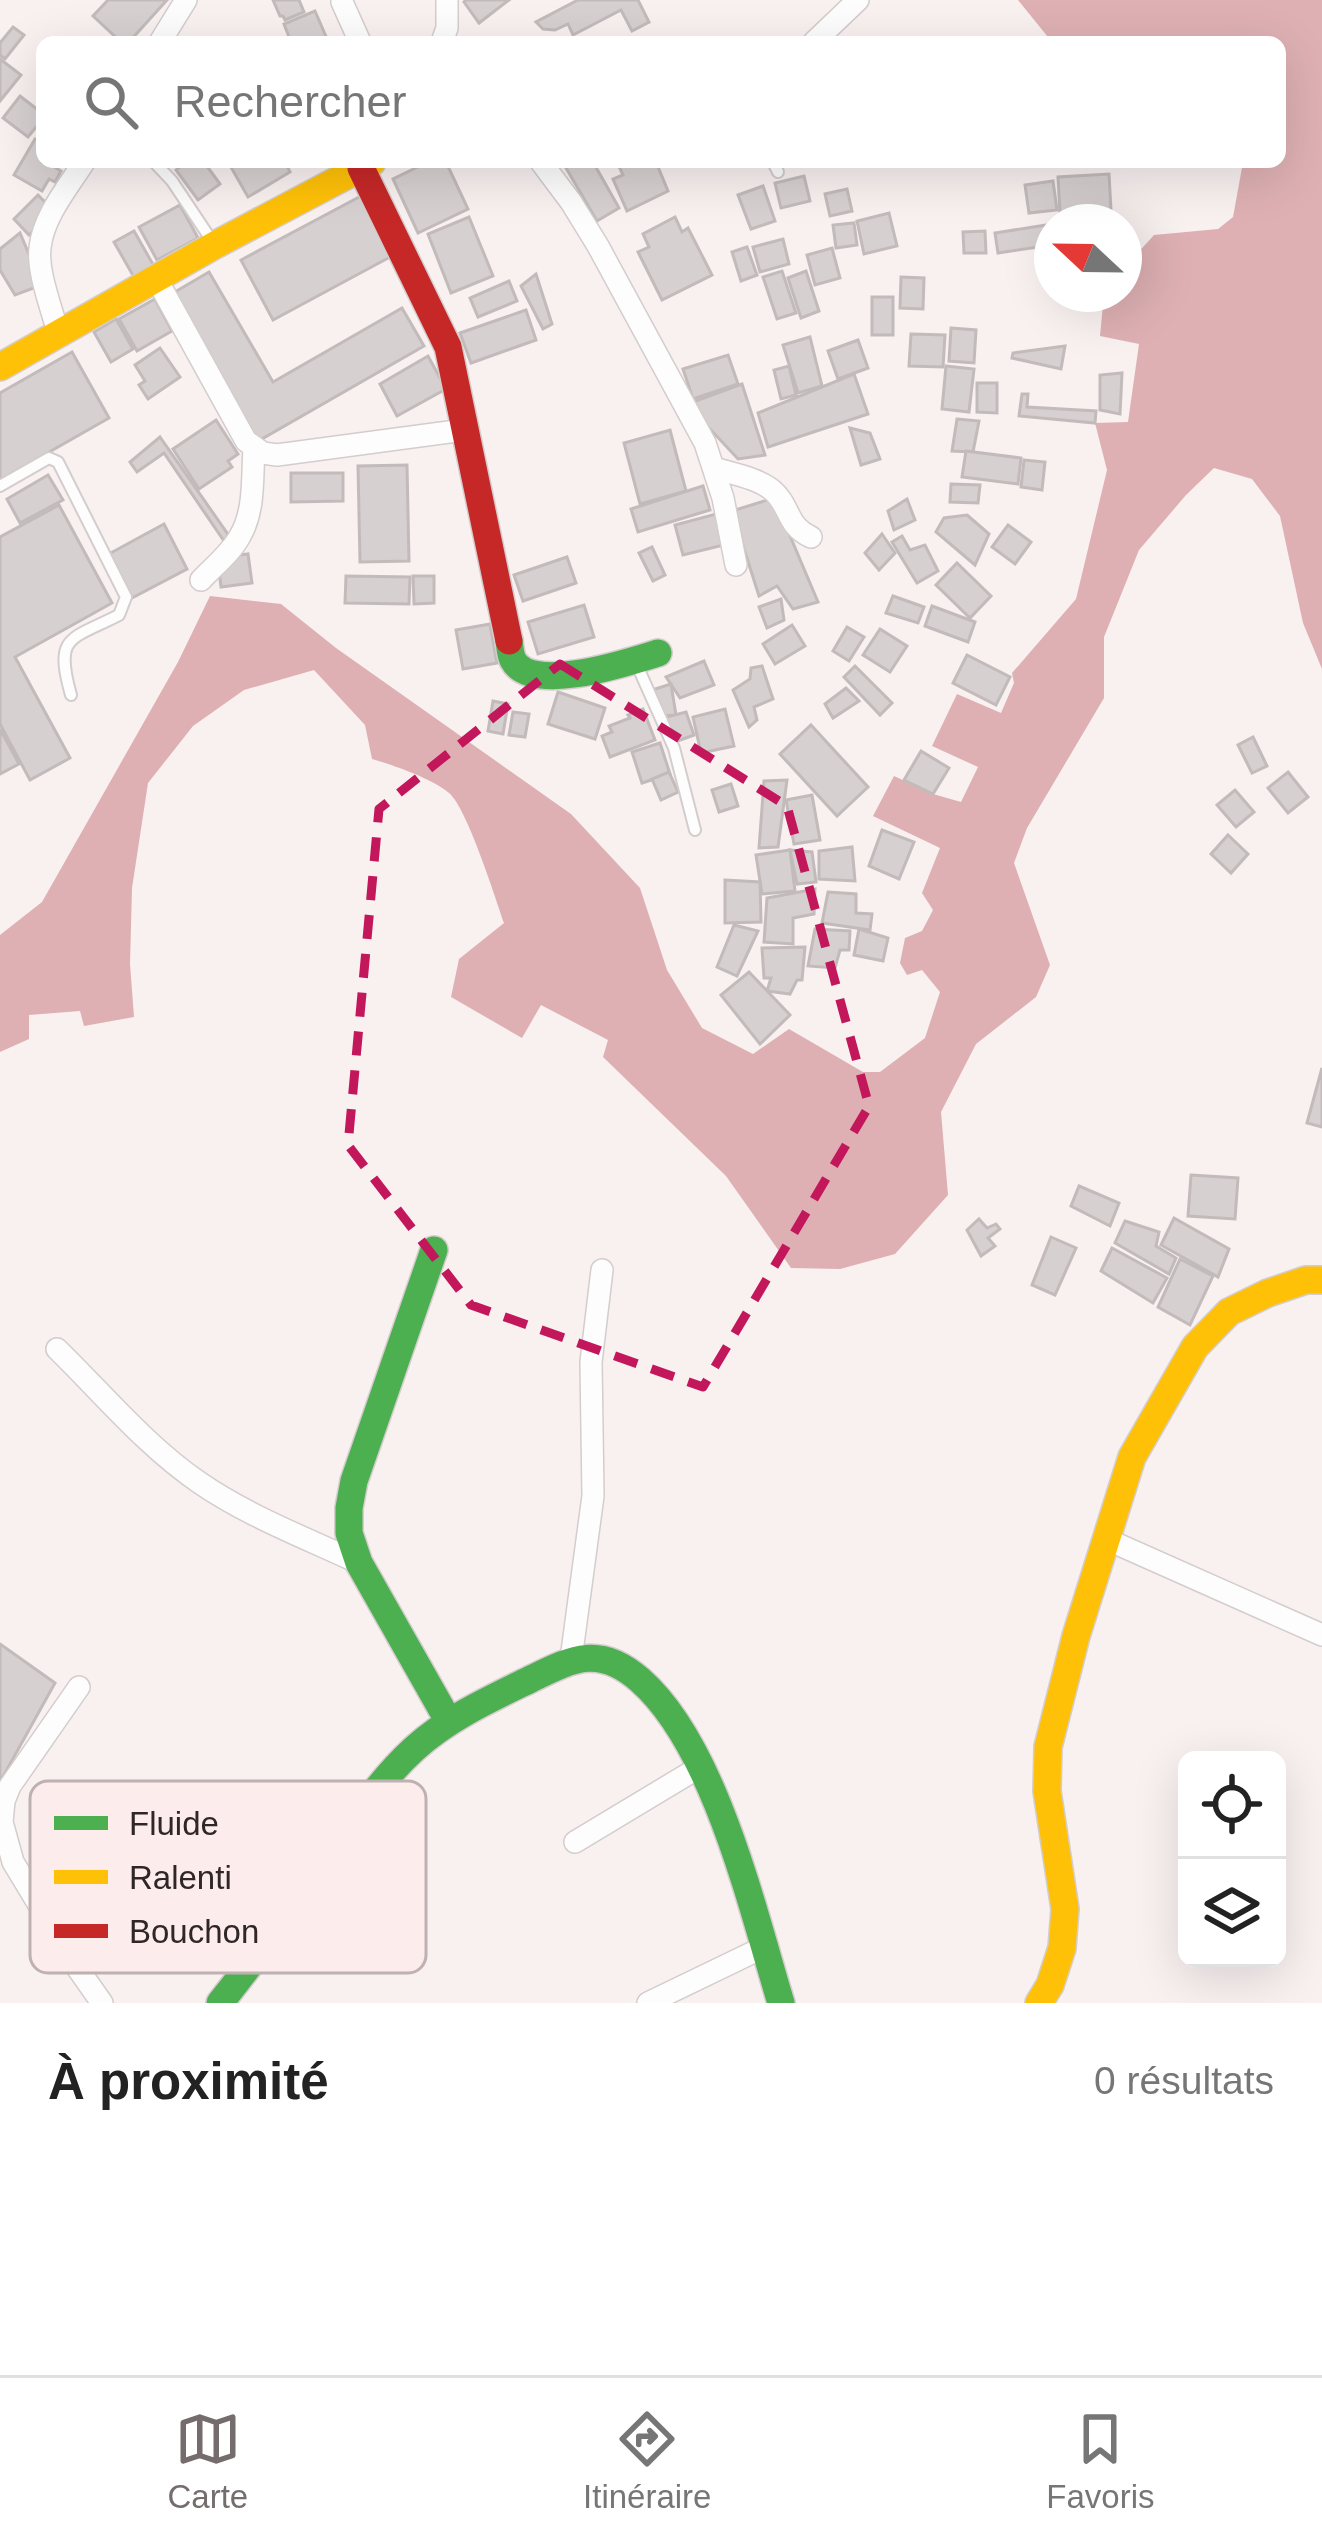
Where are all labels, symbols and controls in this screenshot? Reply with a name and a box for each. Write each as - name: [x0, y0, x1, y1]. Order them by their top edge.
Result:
- search box: [36, 36, 1286, 168]
- icon: search: [78, 69, 144, 135]
- text: Rechercher: [174, 76, 407, 127]
- north arrow: [1034, 204, 1142, 312]
- map controls: [1178, 1751, 1286, 1967]
- button: locate: [1178, 1751, 1286, 1859]
- legend: [30, 1781, 426, 1973]
- text: Fluide: [129, 1805, 219, 1842]
- text: Ralenti: [129, 1859, 232, 1896]
- button: layers: [1178, 1859, 1286, 1967]
- text: Bouchon: [129, 1913, 259, 1950]
- text: À proximité: [48, 2053, 329, 2110]
- text: 0 résultats: [1094, 2059, 1274, 2102]
- tab: Carte: [167, 2406, 248, 2516]
- tab: Itinéraire: [583, 2406, 711, 2516]
- tab: Favoris: [1046, 2406, 1155, 2516]

